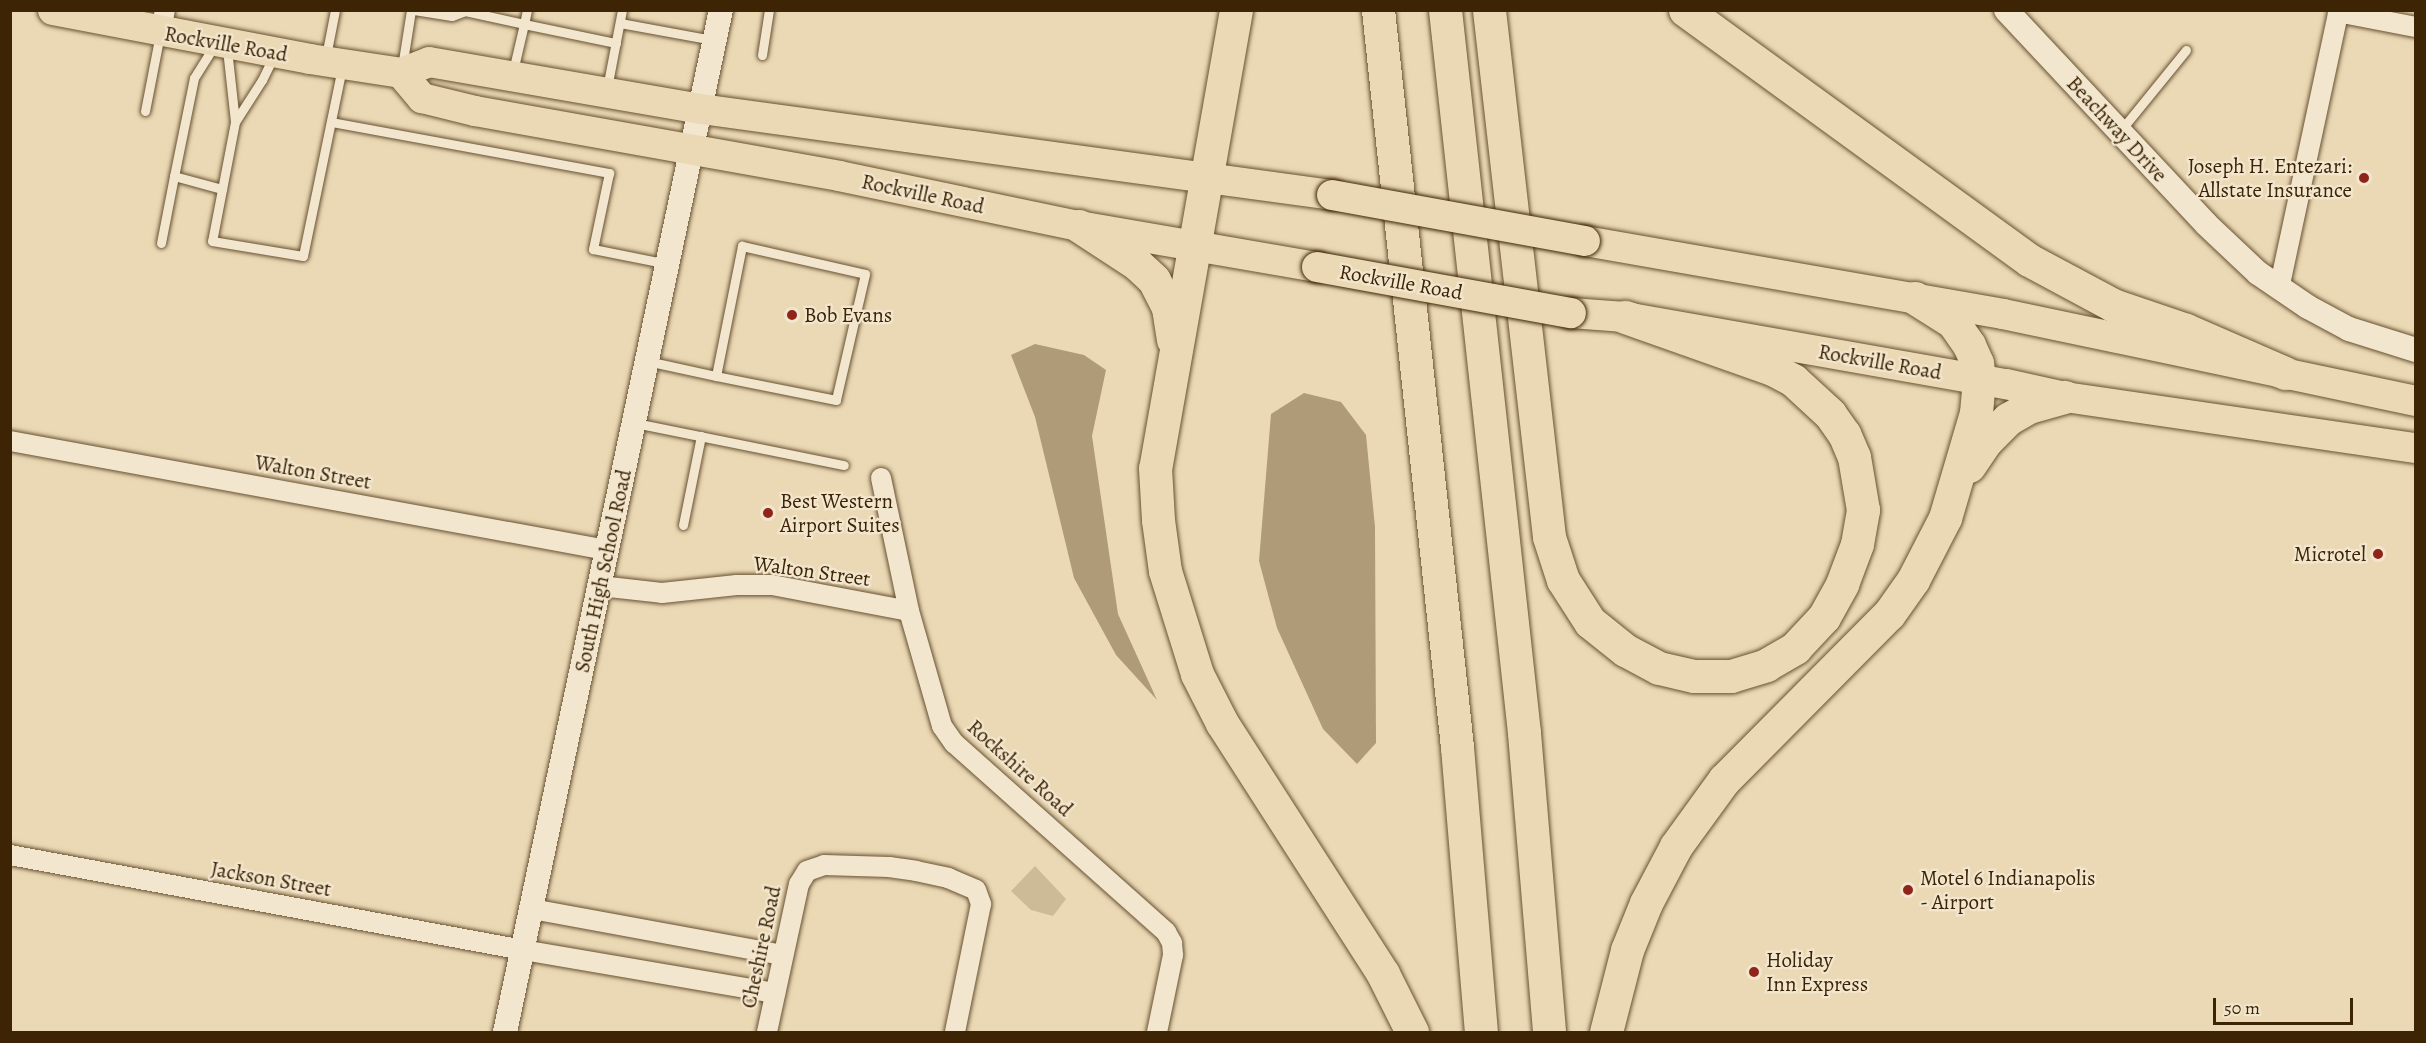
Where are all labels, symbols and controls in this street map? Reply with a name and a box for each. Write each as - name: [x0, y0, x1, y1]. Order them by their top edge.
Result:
- street label: Rockville Road: [162, 21, 290, 67]
- street label: Beachway Drive: [2061, 71, 2173, 187]
- place label: Joseph H. Entezari: Allstate Insurance: [2187, 153, 2352, 203]
- street label: Rockville Road: [859, 169, 987, 219]
- marker: Joseph H. Entezari: Allstate Insurance: [2357, 171, 2371, 185]
- street label: Rockville Road: [1337, 259, 1465, 305]
- place label: Bob Evans: [804, 302, 892, 328]
- marker: Bob Evans: [785, 308, 799, 322]
- street label: Rockville Road: [1816, 339, 1944, 385]
- street label: Walton Street: [253, 449, 373, 495]
- street label: South High School Road: [569, 467, 637, 675]
- place label: Best Western Airport Suites: [780, 488, 900, 538]
- marker: Best Western Airport Suites: [761, 506, 775, 520]
- place label: Microtel: [2294, 541, 2366, 567]
- marker: Microtel: [2371, 547, 2385, 561]
- street label: Walton Street: [752, 550, 872, 592]
- street label: Rockshire Road: [962, 714, 1078, 822]
- street label: Jackson Street: [209, 856, 333, 902]
- place label: Motel 6 Indianapolis - Airport: [1920, 865, 2095, 915]
- marker: Motel 6 Indianapolis - Airport: [1901, 883, 1915, 897]
- street label: Cheshire Road: [736, 884, 786, 1010]
- place label: Holiday Inn Express: [1766, 947, 1868, 997]
- marker: Holiday Inn Express: [1747, 965, 1761, 979]
- scale bar: [2216, 986, 2356, 1024]
- text: 50 m: [2224, 996, 2260, 1020]

